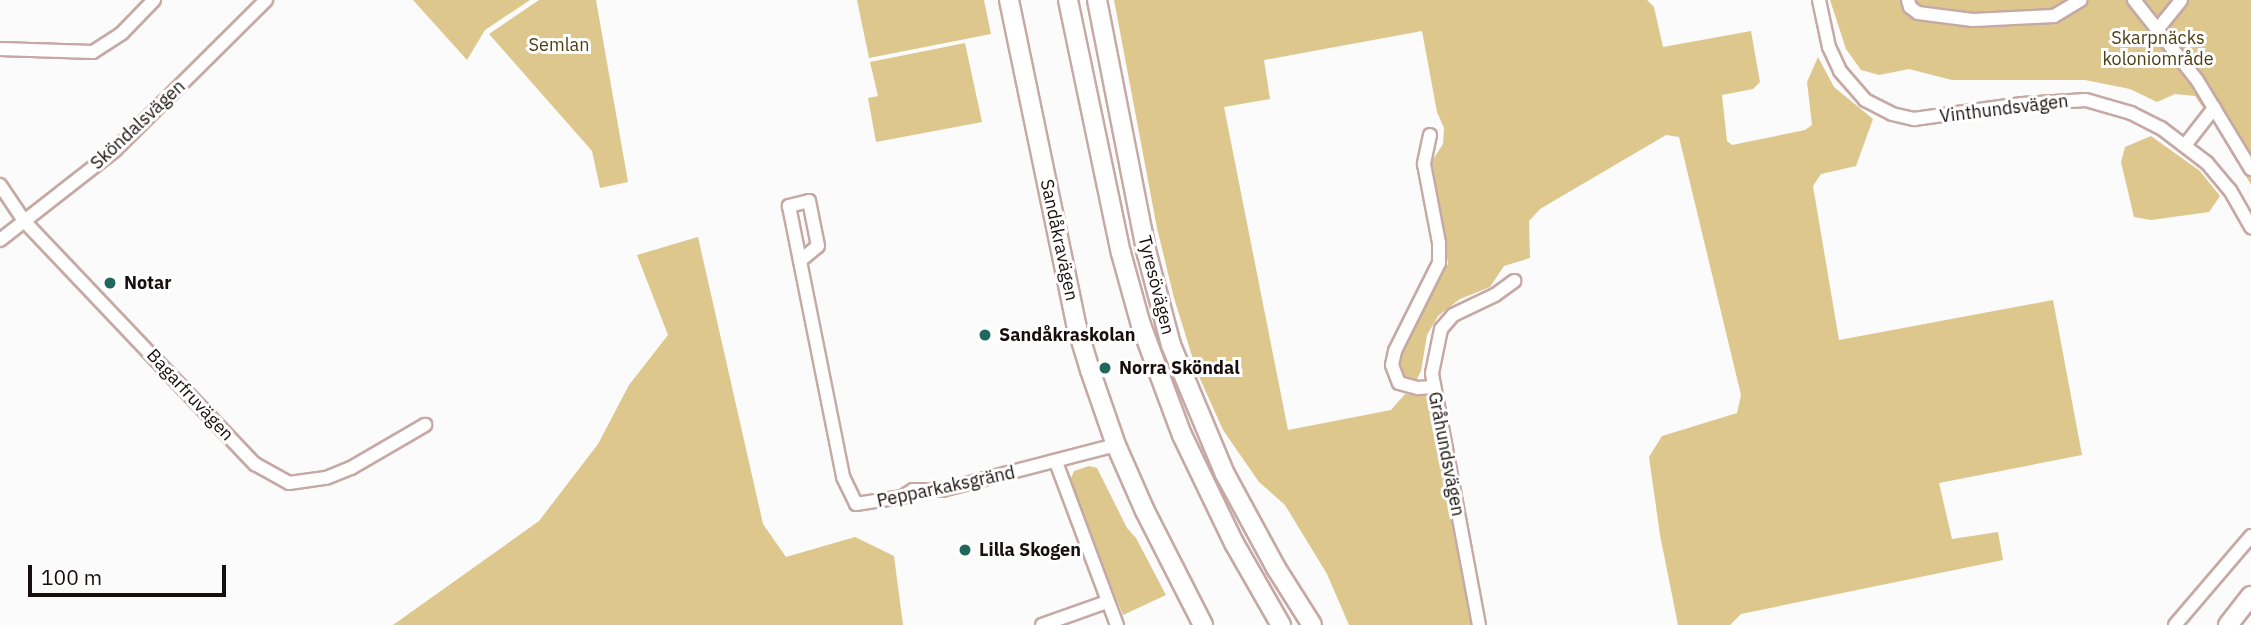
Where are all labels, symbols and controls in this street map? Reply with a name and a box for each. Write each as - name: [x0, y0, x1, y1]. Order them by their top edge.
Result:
- park label: Skarpnäcks koloniområde: [2102, 28, 2214, 70]
- park label: Semlan: [529, 34, 589, 56]
- street label: Sköndalsvägen: [86, 76, 190, 174]
- street label: Vinthundsvägen: [1938, 90, 2070, 128]
- street label: Sandåkravägen: [1036, 177, 1082, 303]
- street label: Tyresövägen: [1133, 233, 1179, 337]
- place label: Notar: [124, 272, 171, 294]
- marker: Notar: [102, 275, 118, 291]
- place label: Sandåkraskolan: [999, 324, 1136, 346]
- marker: Sandåkraskolan: [977, 327, 993, 343]
- street label: Bagarfruvägen: [142, 345, 238, 445]
- place label: Norra Sköndal: [1119, 357, 1240, 379]
- marker: Norra Sköndal: [1097, 360, 1113, 376]
- street label: Gråhundsvägen: [1423, 390, 1469, 518]
- street label: Pepparkaksgränd: [875, 462, 1017, 512]
- place label: Lilla Skogen: [979, 539, 1081, 561]
- marker: Lilla Skogen: [957, 542, 973, 558]
- scale bar: [32, 552, 229, 596]
- text: 100 m: [41, 563, 102, 591]

